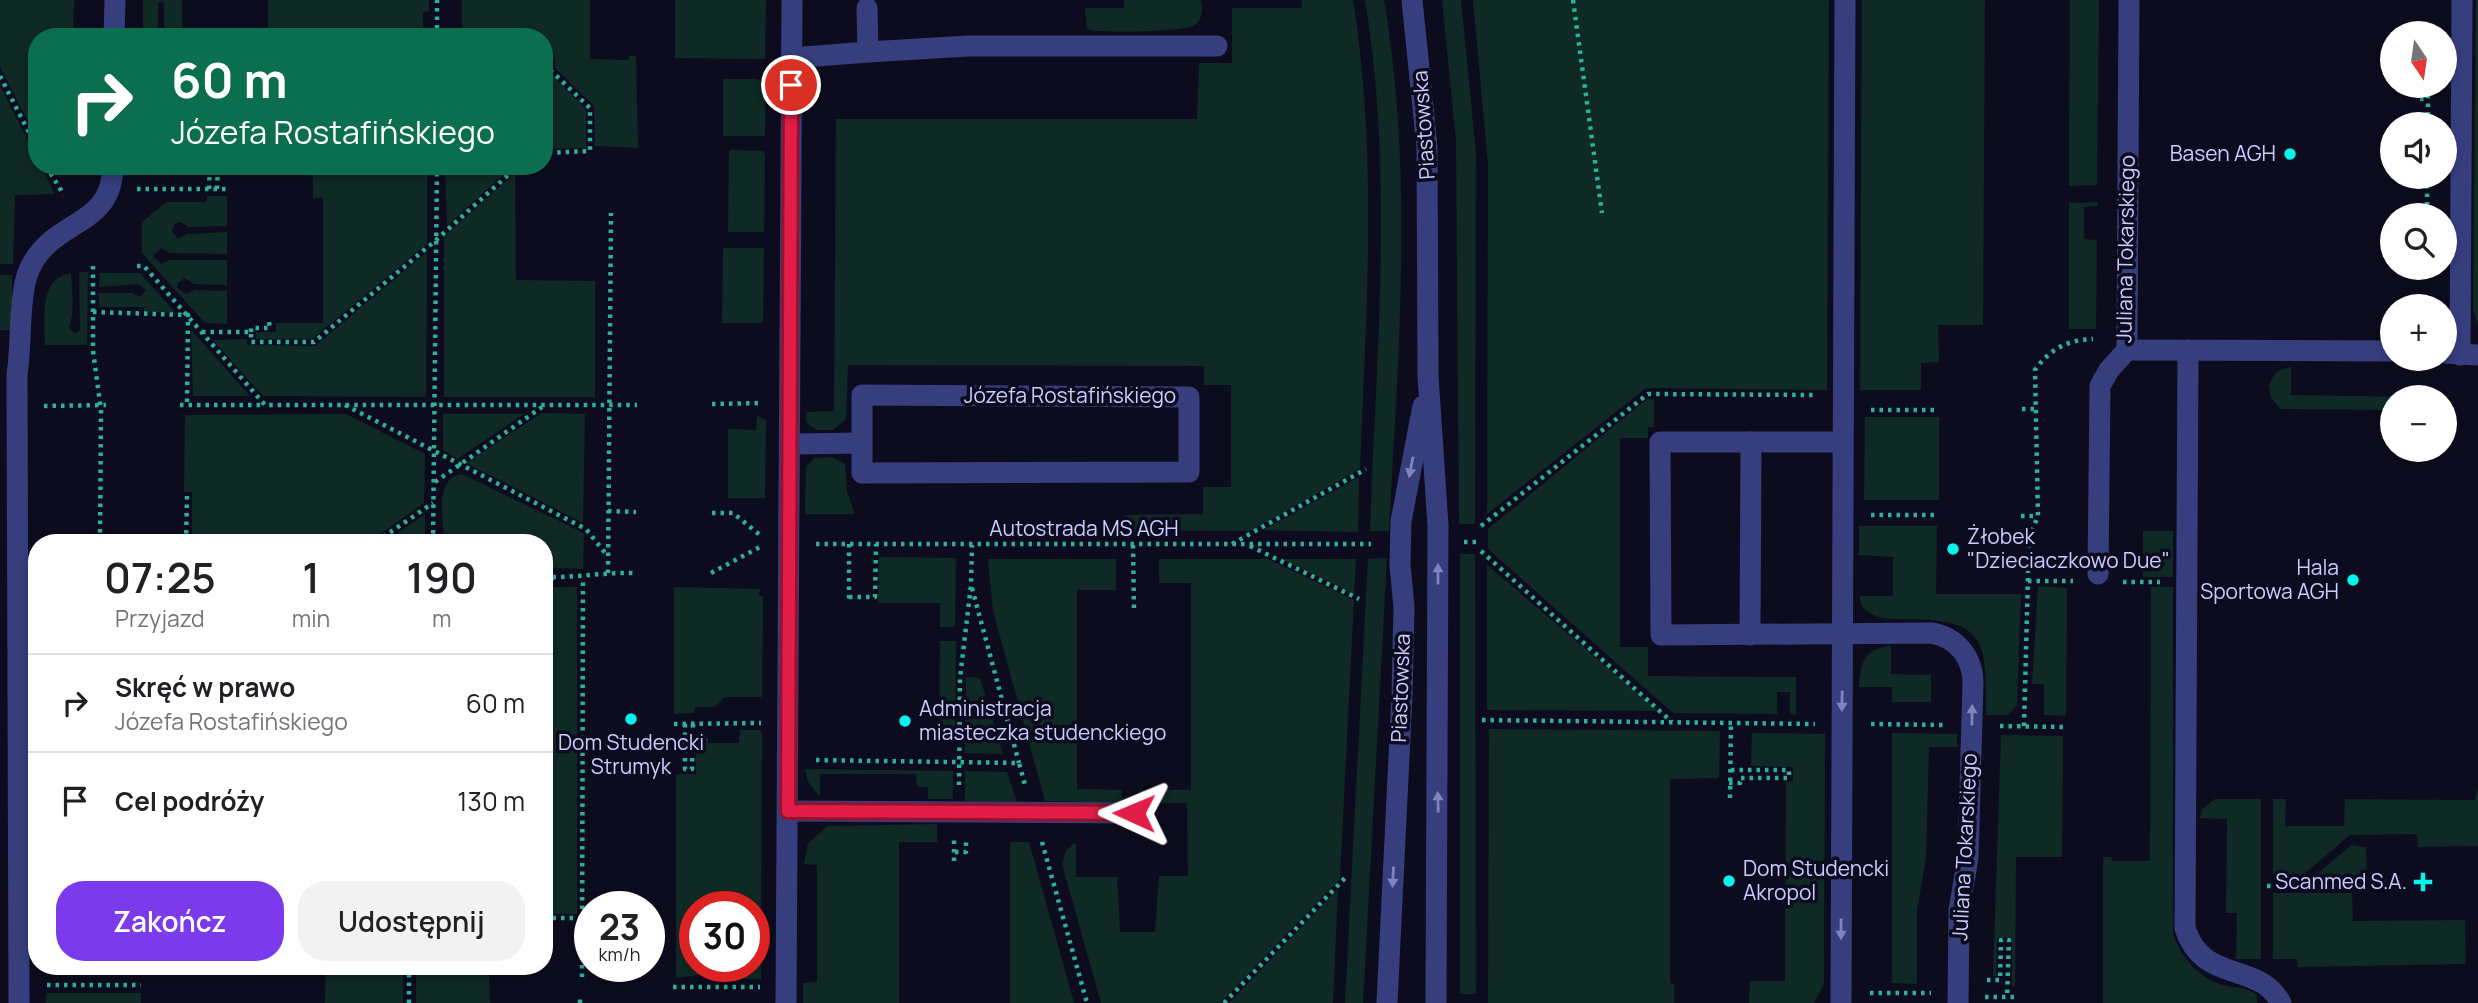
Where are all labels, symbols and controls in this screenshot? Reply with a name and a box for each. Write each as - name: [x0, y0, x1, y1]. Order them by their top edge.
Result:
- north arrow: [2380, 21, 2457, 98]
- map controls: [2380, 21, 2457, 462]
- text: 60 m: [171, 46, 288, 113]
- pin: [761, 55, 821, 115]
- icon: right: [56, 56, 147, 147]
- icon: arrive: [772, 66, 810, 104]
- street label: Piastowska: [1405, 70, 1441, 180]
- text: Józefa Rostafińskiego: [171, 110, 495, 154]
- button: sound: [2380, 112, 2457, 189]
- place label: Basen AGH: [2170, 139, 2276, 167]
- marker: Basen AGH: [2282, 146, 2298, 162]
- street label: Juliana Tokarskiego: [2109, 155, 2141, 343]
- button: search: [2380, 203, 2457, 280]
- button: +: [2380, 294, 2457, 371]
- street label: Józefa Rostafińskiego: [964, 381, 1176, 409]
- button: −: [2380, 385, 2457, 462]
- one-way arrow: [1405, 456, 1416, 478]
- street label: Autostrada MS AGH: [989, 514, 1179, 542]
- place label: Żłobek "Dzieciaczkowo Due": [1967, 522, 2170, 574]
- marker: Żłobek "Dzieciaczkowo Due": [1945, 541, 1961, 557]
- text: 07:25: [104, 548, 216, 606]
- text: 1: [302, 548, 320, 606]
- text: 190: [406, 548, 477, 606]
- place label: Hala Sportowa AGH: [2200, 553, 2339, 605]
- one-way arrow: [1432, 563, 1444, 585]
- marker: Hala Sportowa AGH: [2345, 572, 2361, 588]
- text: Przyjazd: [115, 602, 205, 634]
- text: min: [292, 602, 330, 634]
- text: m: [432, 602, 451, 634]
- street label: Piastowska: [1384, 633, 1416, 743]
- text: Skręć w prawo: [115, 669, 295, 705]
- icon: right: [56, 684, 94, 722]
- text: 60 m: [466, 685, 525, 721]
- one-way arrow: [1836, 691, 1848, 713]
- place label: Administracja miasteczka studenckiego: [919, 694, 1166, 746]
- one-way arrow: [1966, 704, 1978, 726]
- text: Józefa Rostafińskiego: [115, 705, 348, 737]
- marker: Dom Studencki Strumyk: [623, 711, 639, 727]
- marker: Administracja miasteczka studenckiego: [897, 713, 913, 729]
- place label: Dom Studencki Strumyk: [558, 728, 704, 780]
- street label: Juliana Tokarskiego: [1945, 752, 1983, 942]
- position arrow: [1097, 776, 1171, 850]
- icon: arrive: [56, 782, 94, 820]
- text: Cel podróży: [115, 783, 264, 819]
- text: 130 m: [457, 783, 525, 819]
- one-way arrow: [1433, 791, 1444, 813]
- place label: Dom Studencki Akropol: [1743, 854, 1889, 906]
- one-way arrow: [1388, 867, 1399, 889]
- place label: Scanmed S.A.: [2275, 867, 2407, 895]
- marker: Scanmed S.A.: [2413, 872, 2433, 892]
- marker: Dom Studencki Akropol: [1721, 873, 1737, 889]
- button: Zakończ: [56, 881, 284, 961]
- button: Udostępnij: [298, 881, 525, 961]
- speed limit sign: 30: [679, 891, 770, 982]
- text: 23: [599, 903, 640, 951]
- one-way arrow: [1835, 918, 1847, 940]
- text: km/h: [599, 942, 640, 966]

